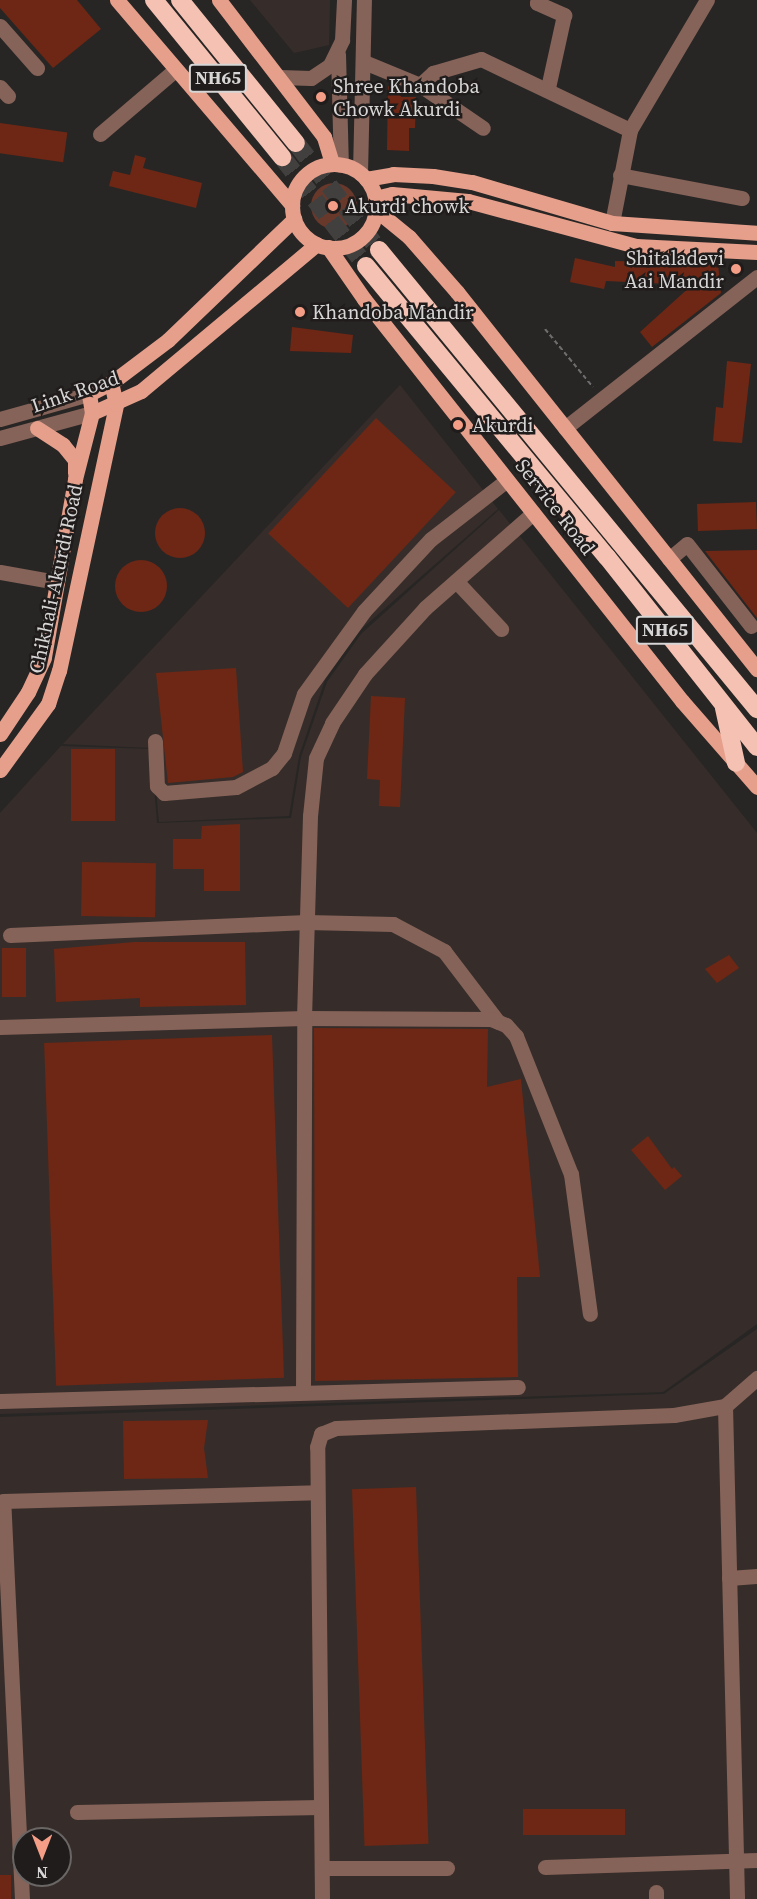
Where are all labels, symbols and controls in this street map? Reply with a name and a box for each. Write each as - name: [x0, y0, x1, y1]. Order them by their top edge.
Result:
- road number: NH65: [188, 63, 248, 93]
- place label: Shree Khandoba Chowk Akurdi: [333, 74, 480, 121]
- marker: Shree Khandoba Chowk Akurdi: [314, 90, 328, 104]
- place label: Akurdi chowk: [345, 194, 469, 218]
- marker: Akurdi chowk: [326, 199, 340, 213]
- place label: Shitaladevi Aai Mandir: [624, 246, 724, 293]
- marker: Shitaladevi Aai Mandir: [729, 262, 743, 276]
- place label: Khandoba Mandir: [312, 300, 474, 324]
- marker: Khandoba Mandir: [293, 305, 307, 319]
- street label: Link Road: [28, 366, 122, 418]
- place label: Akurdi: [472, 413, 533, 437]
- marker: Akurdi: [449, 416, 467, 434]
- street label: Service Road: [510, 454, 600, 560]
- street label: Chikhali-Akurdi Road: [24, 482, 88, 676]
- road number: NH65: [635, 615, 695, 645]
- north arrow: [12, 1827, 72, 1887]
- text: N: [36, 1862, 48, 1884]

